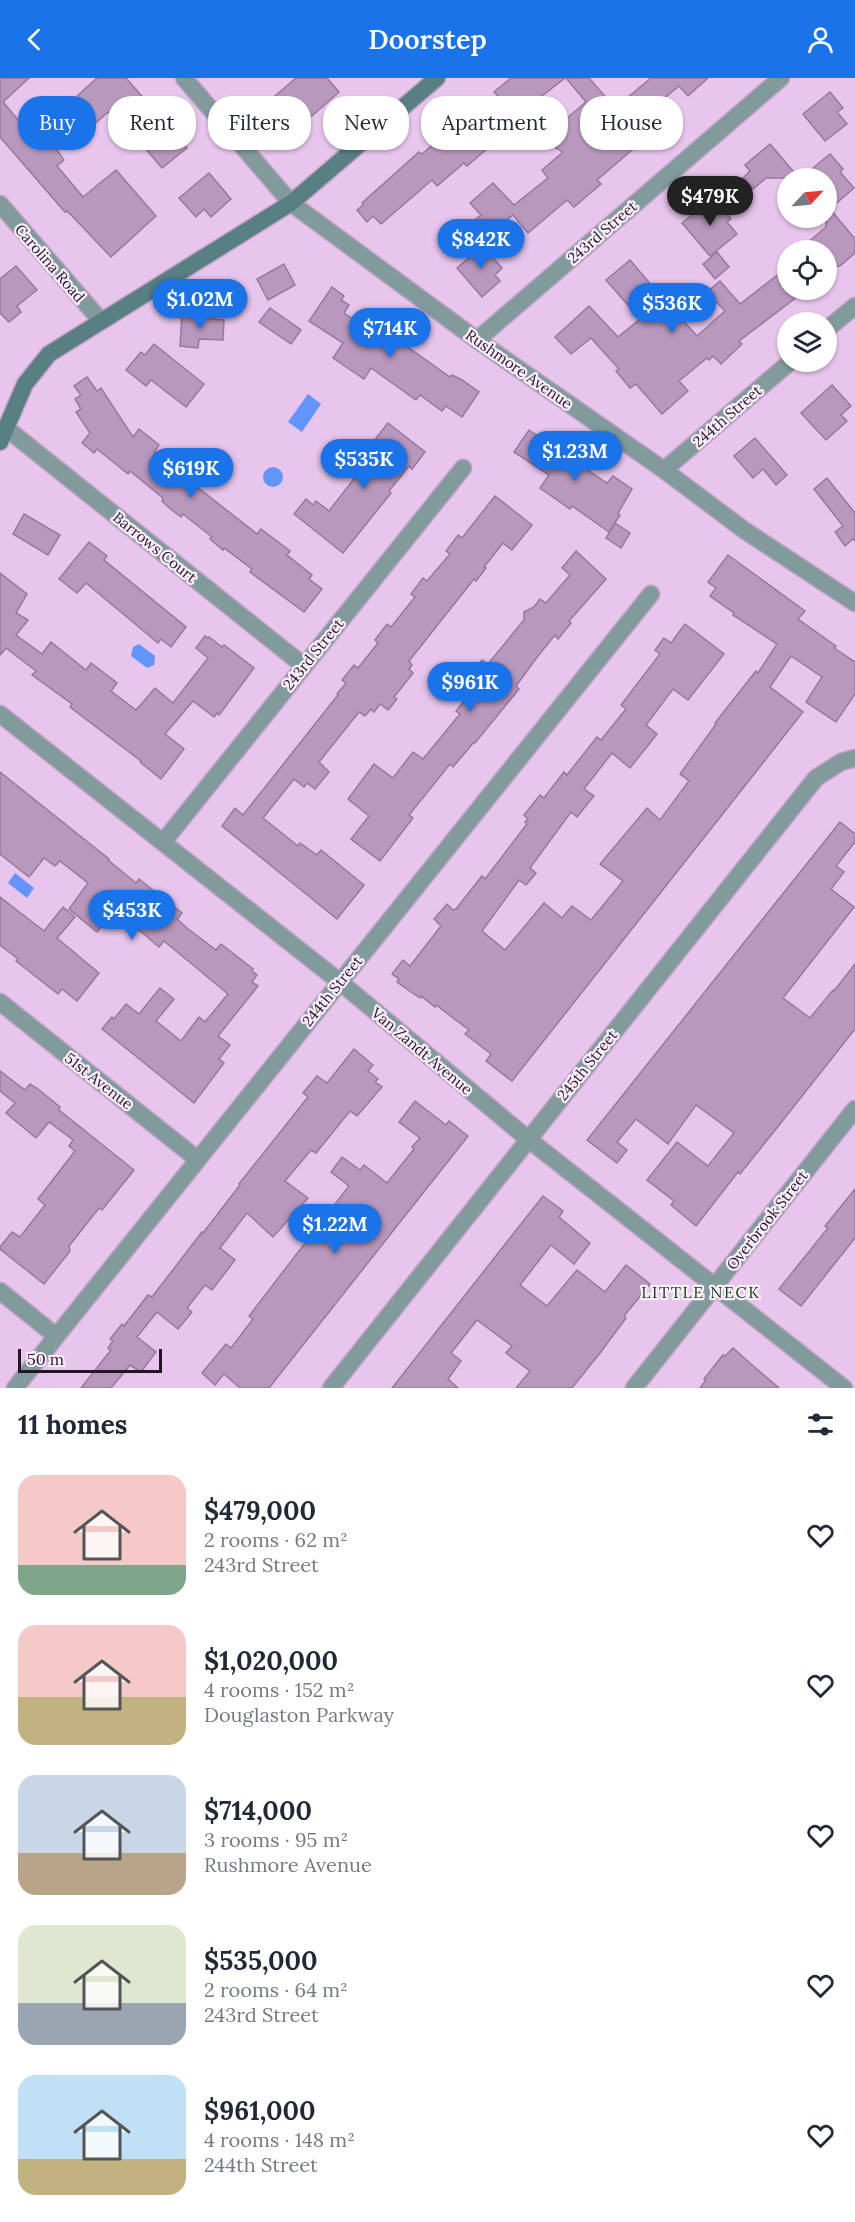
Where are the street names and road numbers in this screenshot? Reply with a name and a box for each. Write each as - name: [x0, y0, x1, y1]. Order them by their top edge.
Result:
- street label: 243rd Street: [563, 196, 641, 267]
- street label: Carolina Road: [11, 220, 89, 306]
- street label: Rushmore Avenue: [462, 325, 576, 413]
- street label: 244th Street: [689, 381, 766, 451]
- street label: Barrows Court: [109, 507, 201, 587]
- street label: 243rd Street: [279, 614, 348, 693]
- street label: 244th Street: [298, 952, 366, 1030]
- street label: Van Zandt Avenue: [367, 1003, 476, 1099]
- street label: 245th Street: [553, 1026, 621, 1104]
- street label: 51st Avenue: [61, 1049, 137, 1113]
- street label: Overbrook Street: [722, 1166, 812, 1274]

